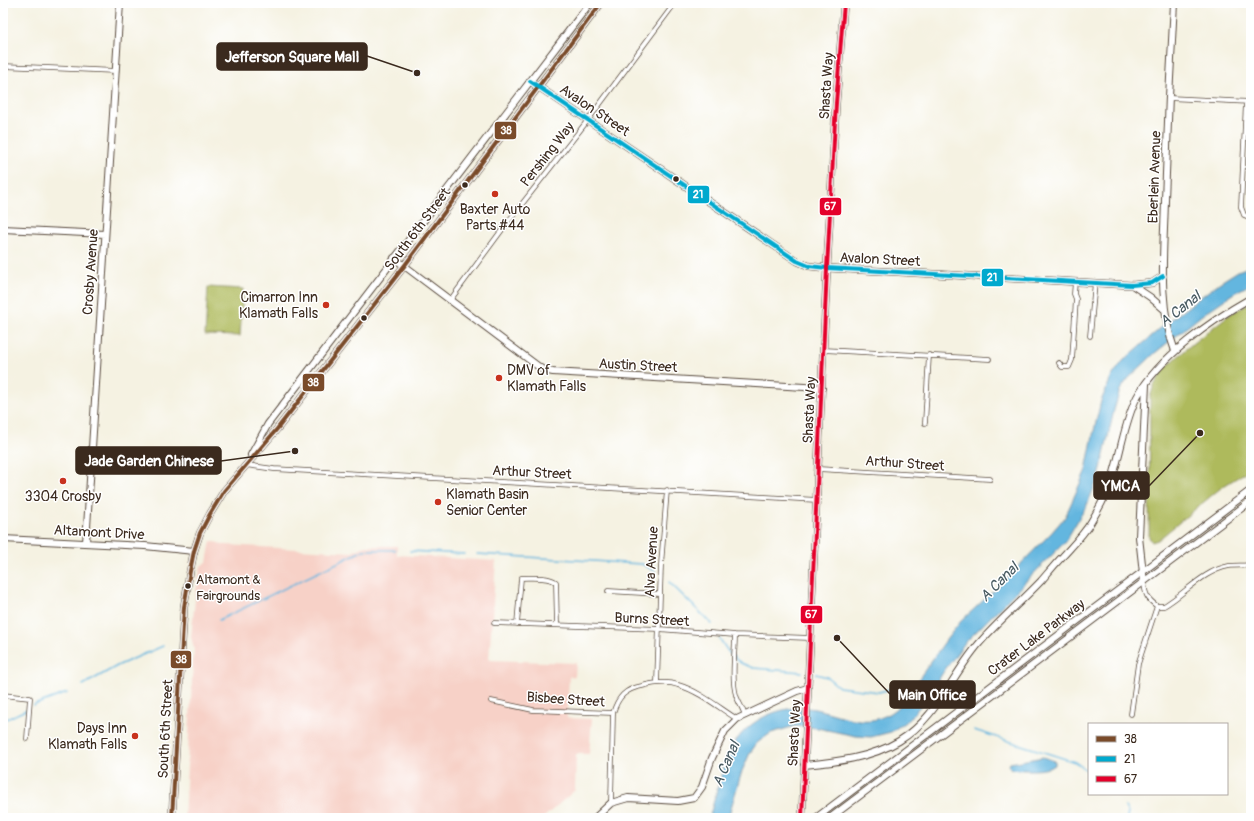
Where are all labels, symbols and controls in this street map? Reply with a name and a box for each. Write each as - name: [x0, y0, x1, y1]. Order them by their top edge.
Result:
- callout: Jefferson Square Mall: [217, 43, 367, 70]
- text: Jefferson Square Mall: [225, 48, 359, 67]
- street label: Shasta Way: [816, 52, 837, 120]
- street label: Avalon Street: [557, 81, 633, 140]
- street label: Pershing Way: [517, 119, 578, 190]
- line badge: 38: [494, 121, 517, 140]
- text: 38: [500, 124, 512, 137]
- street label: Eberlein Avenue: [1144, 130, 1165, 224]
- unlabelled marker: [671, 174, 681, 184]
- unlabelled marker: [460, 180, 470, 190]
- street label: South 6th Street: [381, 184, 454, 274]
- line badge: 21: [687, 185, 710, 204]
- text: 21: [693, 188, 703, 201]
- marker: Baxter Auto Parts #44: [490, 189, 500, 199]
- line badge: 67: [819, 197, 842, 216]
- text: 67: [824, 200, 836, 213]
- place label: Baxter Auto Parts #44: [460, 201, 531, 234]
- street label: Crosby Avenue: [79, 228, 102, 316]
- street label: Avalon Street: [839, 249, 921, 270]
- line badge: 21: [981, 268, 1004, 287]
- text: 21: [987, 271, 997, 284]
- water label: A Canal: [1156, 286, 1206, 332]
- place label: Cimarron Inn Klamath Falls: [239, 289, 319, 322]
- marker: Cimarron Inn Klamath Falls: [321, 300, 331, 310]
- unlabelled marker: [359, 313, 369, 323]
- street label: Austin Street: [598, 355, 678, 376]
- place label: DMV of Klamath Falls: [507, 362, 587, 395]
- line badge: 38: [302, 373, 325, 392]
- marker: DMV of Klamath Falls: [494, 373, 504, 383]
- text: 38: [307, 376, 319, 389]
- street label: Shasta Way: [799, 376, 820, 444]
- callout: Jade Garden Chinese: [76, 447, 221, 474]
- text: Jade Garden Chinese: [84, 452, 214, 471]
- street label: Arthur Street: [865, 452, 945, 475]
- street label: Arthur Street: [492, 462, 572, 483]
- callout: YMCA: [1094, 472, 1149, 499]
- marker: 3304 Crosby: [58, 476, 68, 486]
- text: YMCA: [1101, 477, 1141, 496]
- place label: Klamath Basin Senior Center: [446, 486, 529, 519]
- place label: 3304 Crosby: [25, 488, 101, 505]
- marker: Klamath Basin Senior Center: [433, 497, 443, 507]
- street label: Altamont Drive: [53, 522, 145, 543]
- street label: Alva Avenue: [641, 526, 662, 598]
- water label: A Canal: [976, 558, 1024, 606]
- place label: Altamont & Fairgrounds: [196, 572, 261, 604]
- marker: Altamont & Fairgrounds: [183, 581, 193, 591]
- street label: Crater Lake Parkway: [984, 595, 1088, 679]
- line badge: 67: [800, 605, 823, 624]
- text: 67: [805, 608, 817, 621]
- street label: Burns Street: [614, 609, 690, 630]
- line badge: 38: [170, 650, 192, 669]
- text: 38: [175, 653, 187, 666]
- street label: South 6th Street: [154, 679, 177, 779]
- callout: Main Office: [890, 681, 975, 708]
- text: Main Office: [897, 686, 967, 705]
- street label: Bisbee Street: [526, 688, 606, 711]
- street label: Shasta Way: [784, 699, 805, 767]
- place label: Days Inn Klamath Falls: [48, 720, 128, 753]
- legend: [1088, 723, 1228, 795]
- marker: Days Inn Klamath Falls: [130, 731, 140, 741]
- text: 38: [1124, 732, 1137, 747]
- water label: A Canal: [708, 737, 745, 790]
- text: 21: [1124, 752, 1135, 767]
- text: 67: [1124, 772, 1138, 787]

